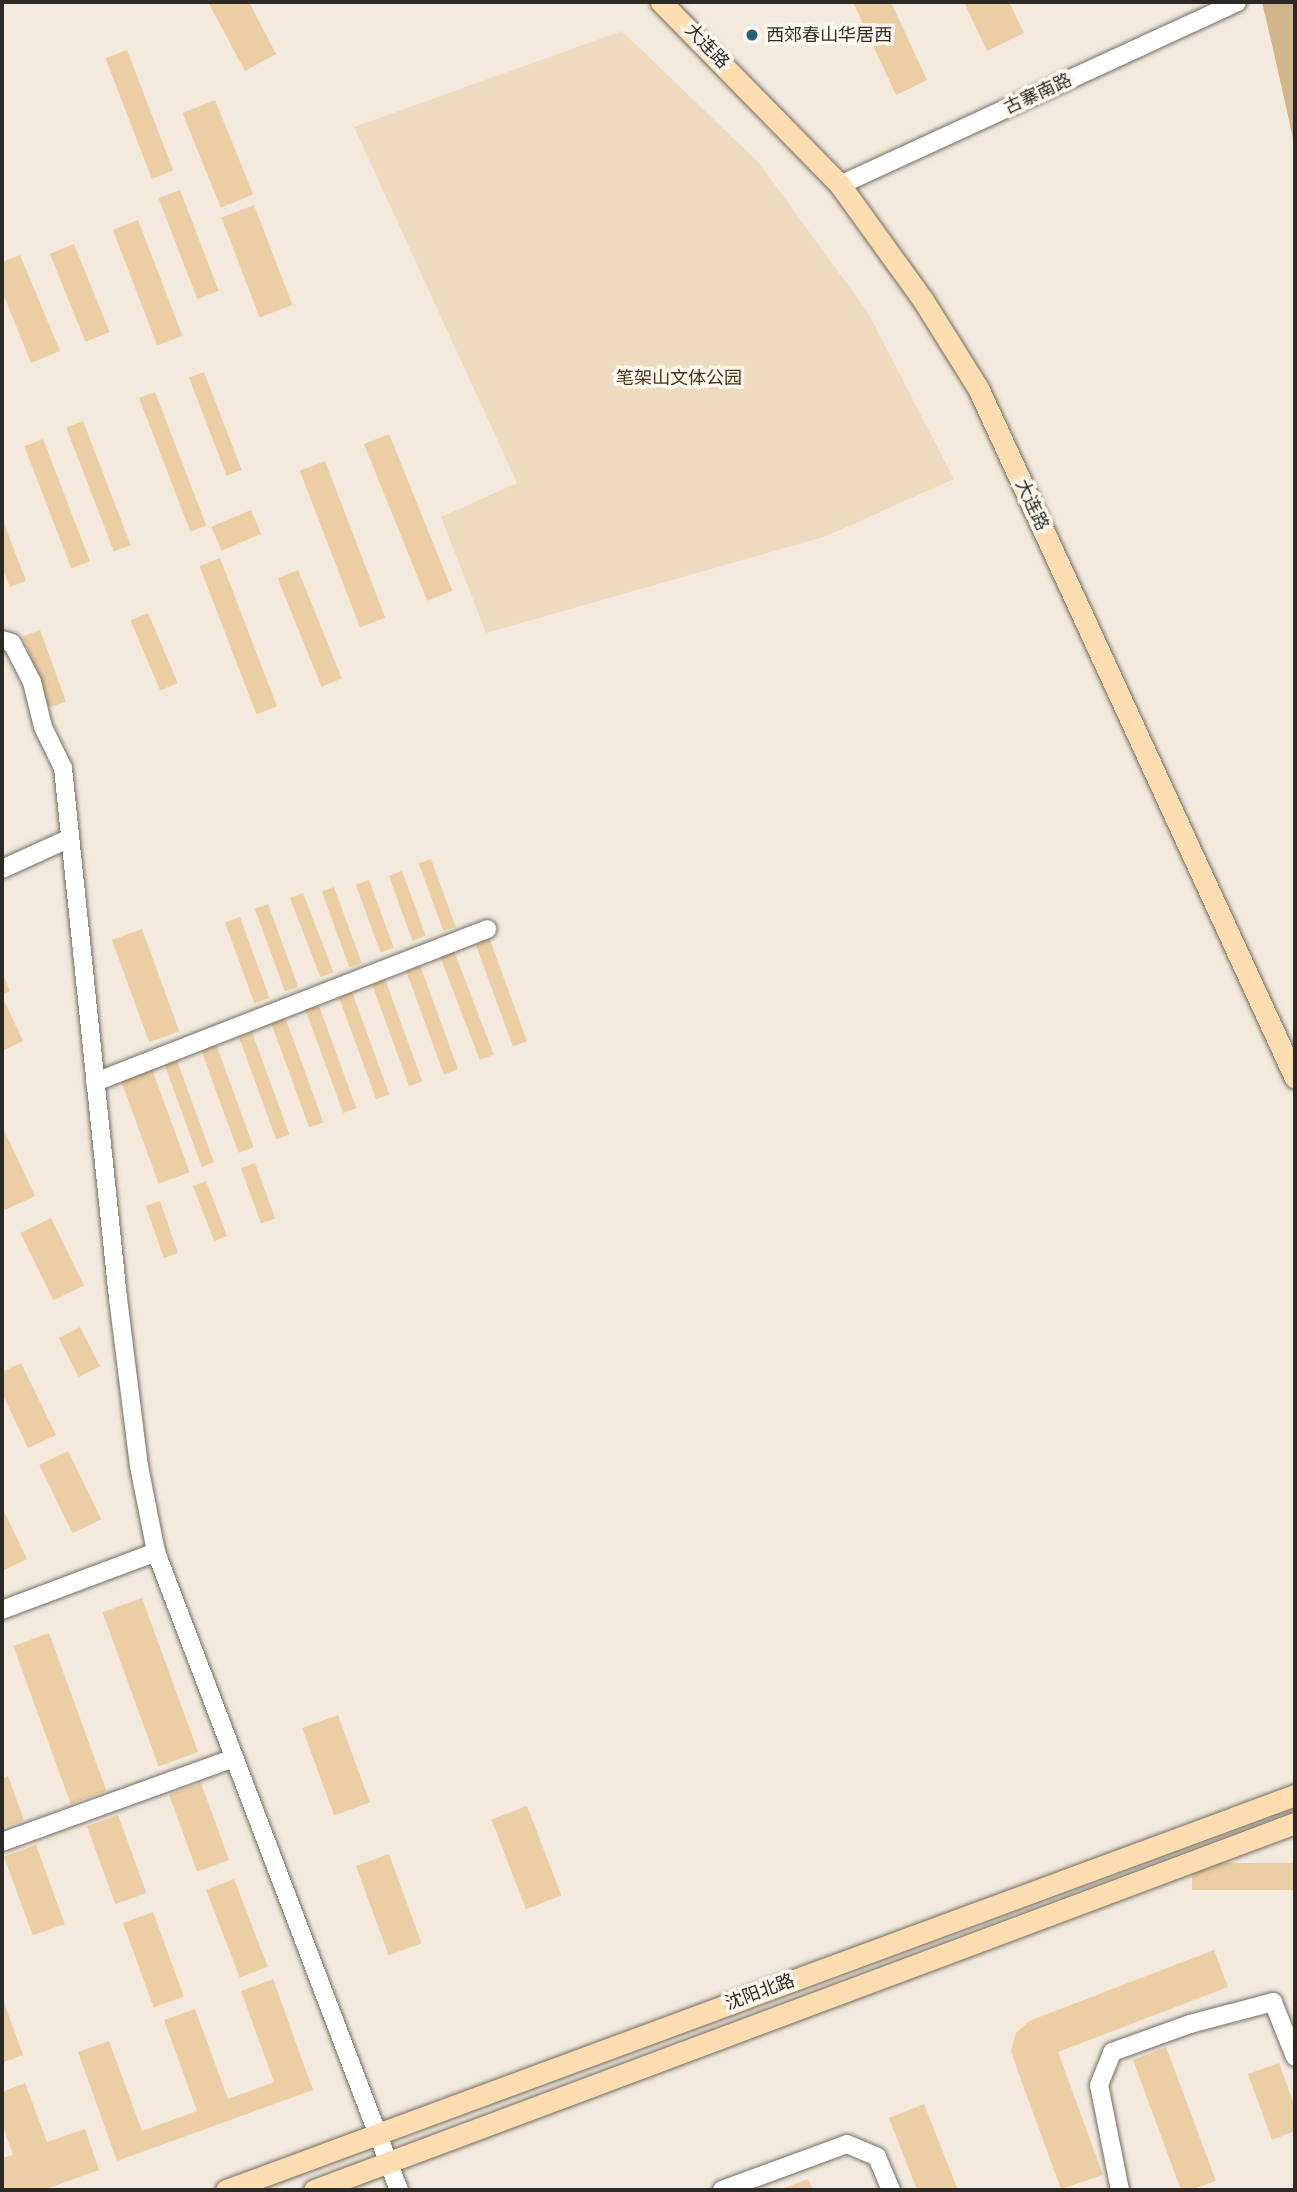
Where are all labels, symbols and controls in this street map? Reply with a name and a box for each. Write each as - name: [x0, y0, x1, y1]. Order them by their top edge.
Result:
- street label: 大连路: [680, 19, 734, 73]
- place label: 西郊春山华居西: [766, 24, 892, 46]
- marker: 西郊春山华居西: [744, 27, 760, 43]
- street label: 古寨南路: [1001, 69, 1075, 119]
- park label: 笔架山文体公园: [616, 367, 742, 389]
- street label: 大连路: [1011, 476, 1053, 534]
- street label: 沈阳北路: [722, 1970, 798, 2014]

